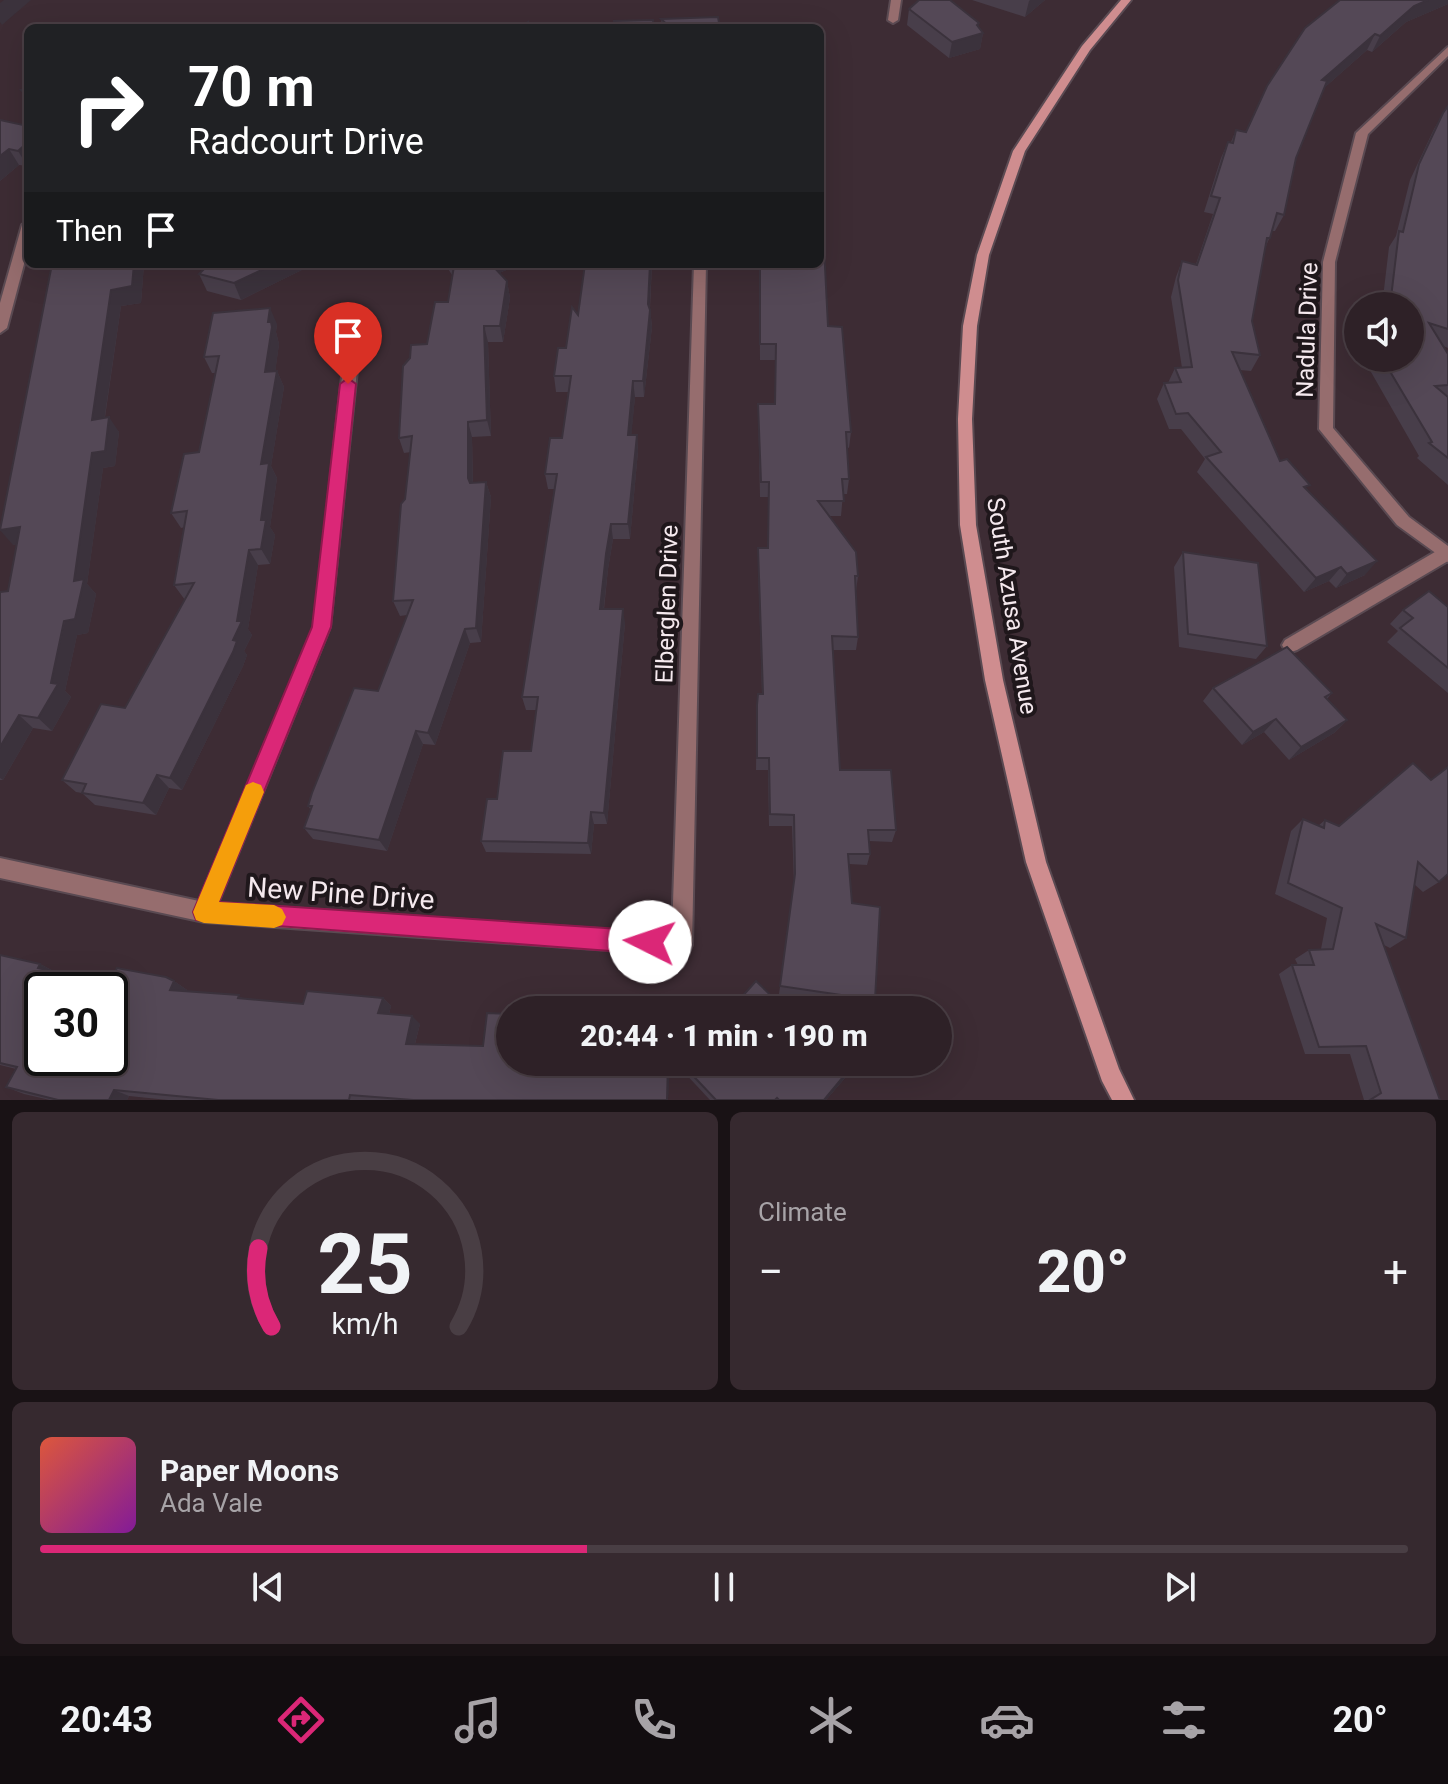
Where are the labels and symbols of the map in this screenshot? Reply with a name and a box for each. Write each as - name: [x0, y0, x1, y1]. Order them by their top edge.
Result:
- street label: Nadula Drive: [1291, 262, 1323, 398]
- pin: [314, 302, 382, 384]
- street label: South Azusa Avenue: [981, 496, 1043, 716]
- street label: Elberglen Drive: [650, 524, 684, 684]
- street label: New Pine Drive: [246, 871, 436, 916]
- position arrow: [608, 900, 692, 984]
- speed limit sign: 30: [24, 972, 128, 1076]

